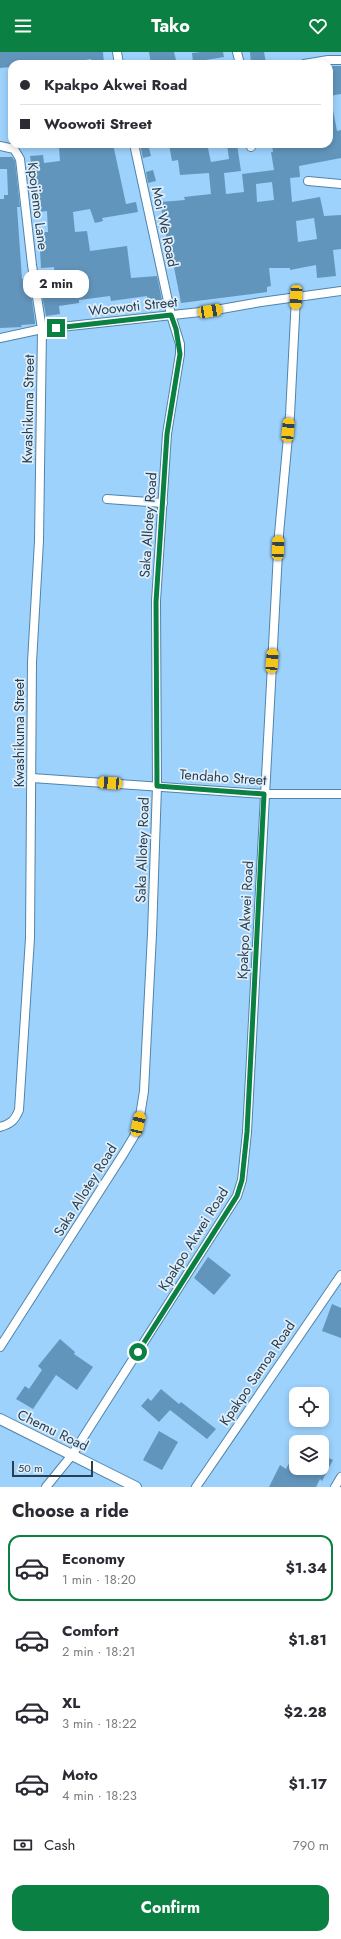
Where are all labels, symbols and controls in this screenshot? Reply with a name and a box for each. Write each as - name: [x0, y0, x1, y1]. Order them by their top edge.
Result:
- text: Tako: [151, 13, 190, 39]
- icon: menu: [12, 15, 34, 37]
- icon: heart: [307, 15, 329, 37]
- text: Kpakpo Akwei Road: [44, 74, 187, 96]
- text: Woowoti Street: [44, 113, 152, 135]
- street label: Kpojiemo Lane: [23, 161, 53, 251]
- street label: Moi We Road: [147, 185, 183, 269]
- callout: 2 min: [23, 270, 89, 298]
- text: 2 min: [39, 274, 73, 293]
- car: [289, 285, 303, 309]
- street label: Woowoti Street: [88, 291, 179, 321]
- car: [197, 303, 223, 319]
- route end: [47, 319, 65, 337]
- street label: Kwashikuma Street: [17, 354, 39, 464]
- car: [281, 418, 295, 442]
- street label: Saka Allotey Road: [134, 472, 162, 578]
- car: [272, 536, 284, 560]
- car: [265, 649, 279, 673]
- street label: Kwashikuma Street: [9, 678, 29, 787]
- street label: Tendaho Street: [179, 764, 268, 790]
- car: [98, 776, 122, 790]
- street label: Saka Allotey Road: [130, 797, 154, 903]
- street label: Kpakpo Akwei Road: [232, 860, 258, 980]
- car: [129, 1111, 147, 1137]
- street label: Saka Allotey Road: [49, 1140, 121, 1240]
- street label: Kpakpo Akwei Road: [153, 1183, 233, 1295]
- street label: Kpakpo Samoa Road: [214, 1317, 300, 1429]
- route start: [129, 1343, 147, 1361]
- map controls: [289, 1387, 329, 1475]
- button: locate: [289, 1387, 329, 1427]
- street label: Chemu Road: [14, 1404, 92, 1456]
- button: layers: [289, 1435, 329, 1475]
- scale bar: [12, 1459, 93, 1478]
- text: 50 m: [18, 1460, 43, 1476]
- text: Choose a ride: [12, 1498, 129, 1524]
- text: Economy: [62, 1548, 125, 1570]
- icon: car: [14, 1550, 50, 1586]
- text: $1.34: [285, 1557, 327, 1579]
- text: 1 min · 18:20: [62, 1570, 136, 1589]
- text: Comfort: [62, 1620, 119, 1642]
- icon: car: [14, 1622, 50, 1658]
- text: $1.81: [288, 1629, 327, 1651]
- text: 2 min · 18:21: [62, 1642, 135, 1661]
- text: XL: [62, 1692, 80, 1714]
- icon: car: [14, 1694, 50, 1730]
- text: $2.28: [284, 1701, 327, 1723]
- text: 3 min · 18:22: [62, 1714, 137, 1733]
- text: Moto: [62, 1764, 98, 1786]
- icon: car: [14, 1766, 50, 1802]
- text: $1.17: [289, 1773, 327, 1795]
- text: 4 min · 18:23: [62, 1786, 137, 1805]
- icon: cash: [12, 1834, 34, 1856]
- text: Cash: [44, 1834, 75, 1856]
- text: 790 m: [293, 1836, 329, 1855]
- button: Confirm: [12, 1885, 329, 1931]

